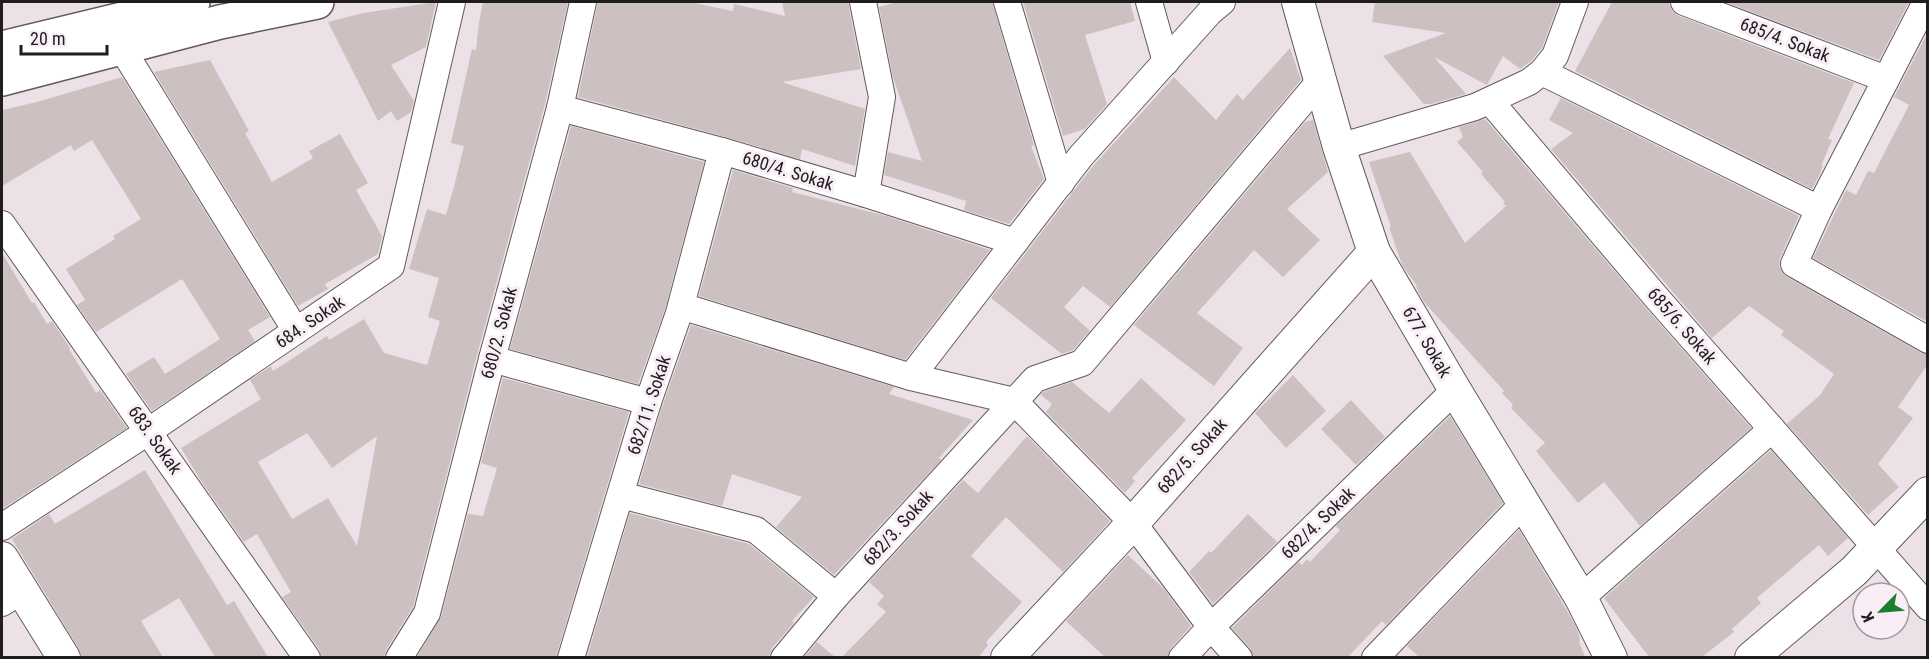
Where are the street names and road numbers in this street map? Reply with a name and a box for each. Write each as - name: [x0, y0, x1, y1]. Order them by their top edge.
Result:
- street label: 685/4. Sokak: [1737, 13, 1833, 66]
- street label: 680/4. Sokak: [740, 147, 836, 194]
- street label: 685/6. Sokak: [1644, 283, 1721, 368]
- street label: 680/2. Sokak: [476, 285, 521, 381]
- street label: 684. Sokak: [271, 291, 348, 352]
- street label: 677. Sokak: [1399, 302, 1456, 381]
- street label: 682/11. Sokak: [623, 353, 674, 457]
- street label: 683. Sokak: [124, 401, 187, 478]
- street label: 682/5. Sokak: [1152, 414, 1231, 498]
- street label: 682/4. Sokak: [1276, 482, 1359, 563]
- street label: 682/3. Sokak: [858, 486, 937, 570]

